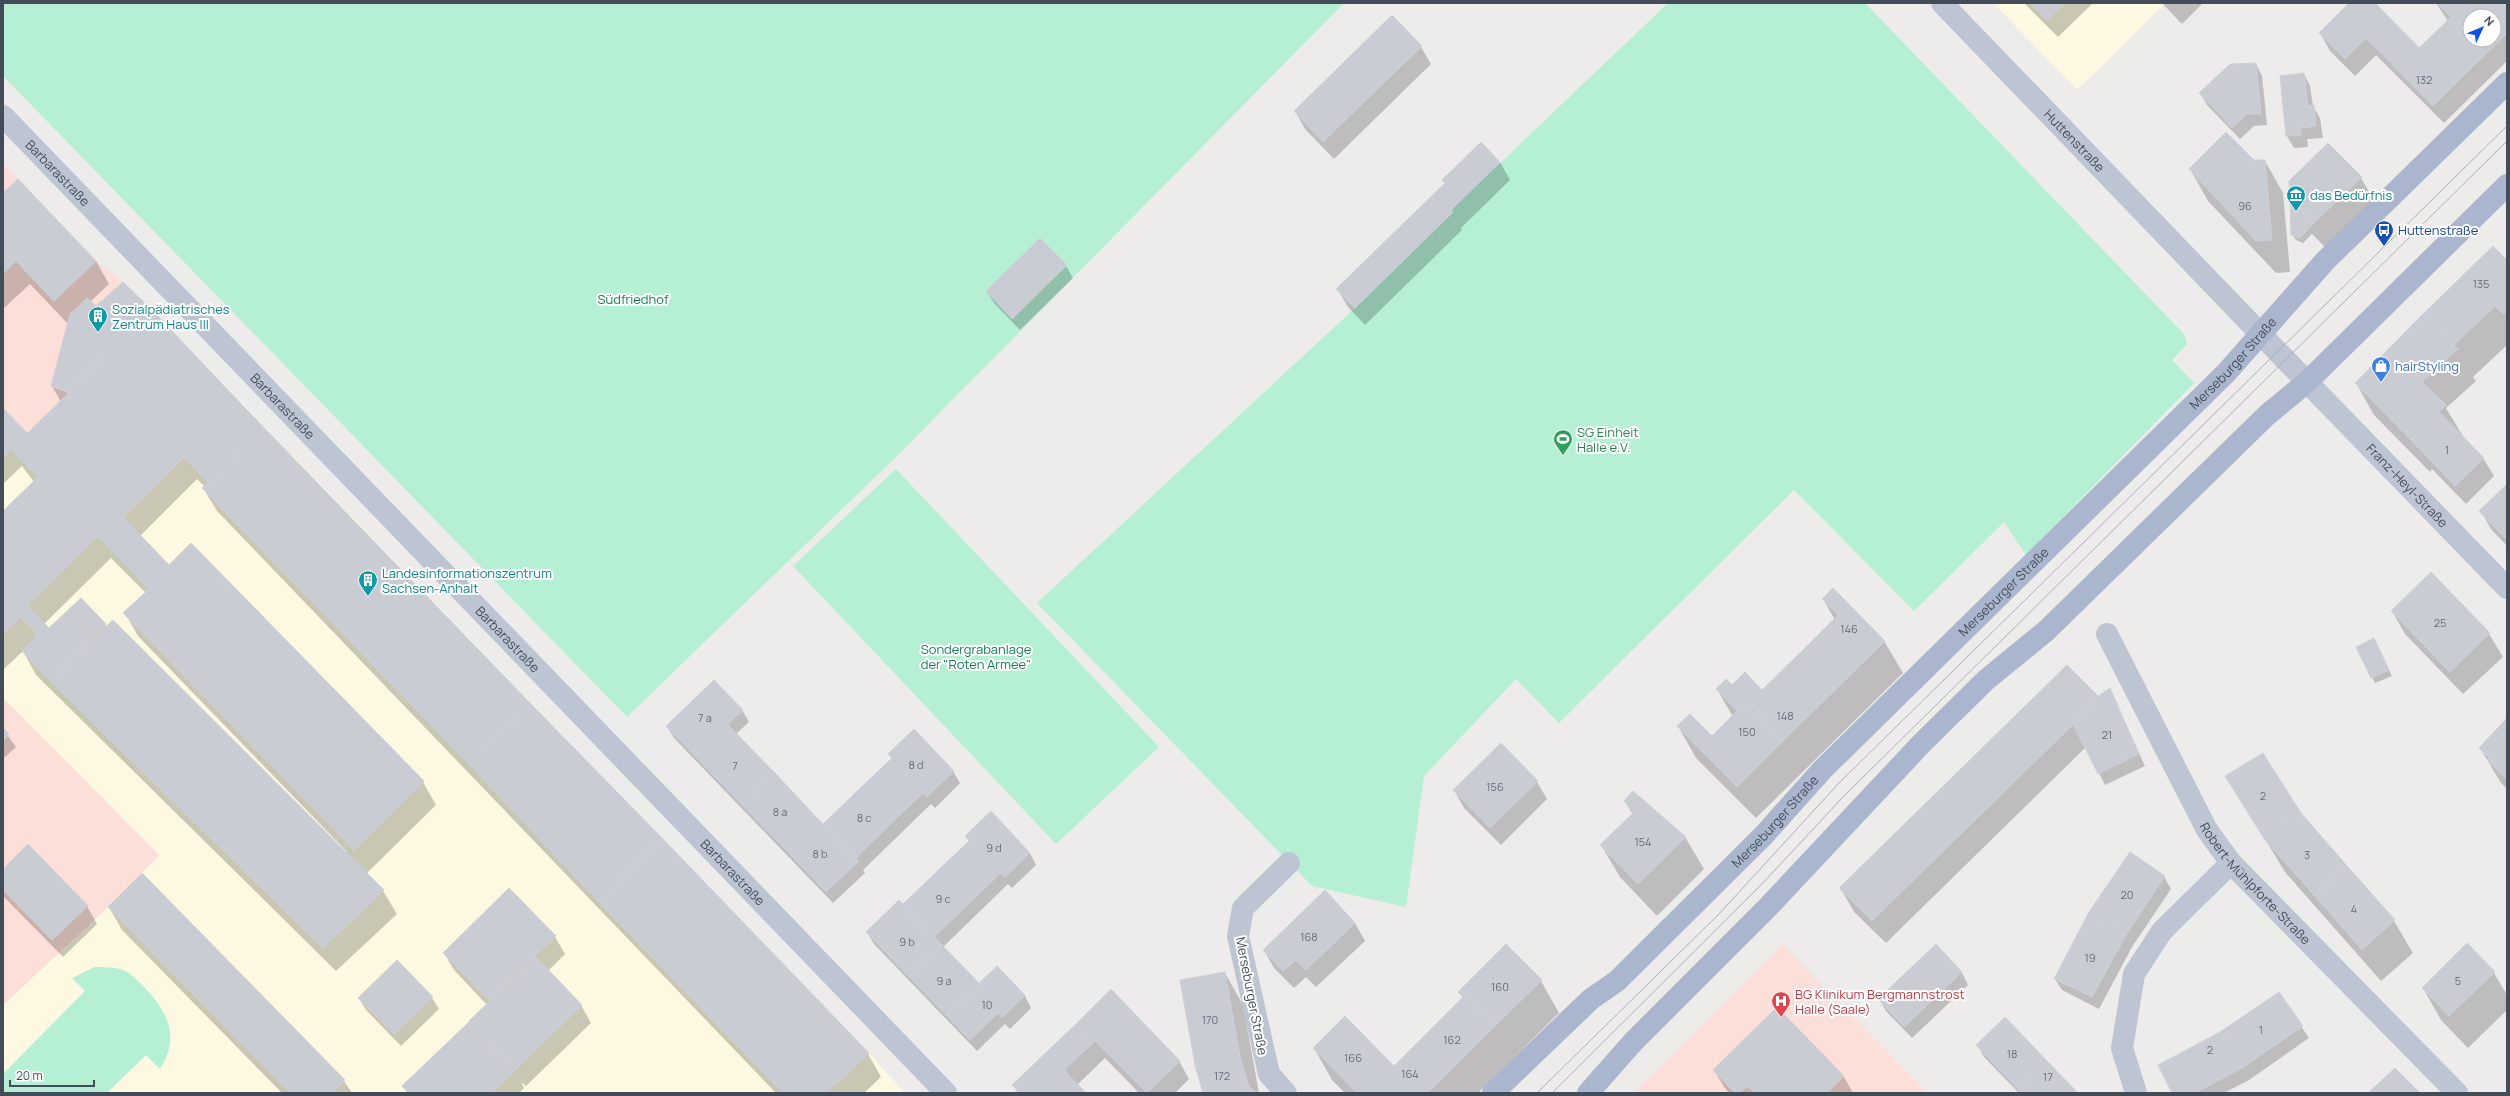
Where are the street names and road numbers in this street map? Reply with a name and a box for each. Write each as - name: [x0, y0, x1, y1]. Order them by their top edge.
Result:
- street label: Huttenstraße: [2040, 105, 2109, 176]
- street label: Barbarastraße: [22, 136, 94, 210]
- street label: Merseburger Straße: [2185, 313, 2281, 413]
- street label: Barbarastraße: [247, 369, 319, 443]
- street label: Franz-Heyl-Straße: [2362, 439, 2452, 531]
- street label: Merseburger Straße: [1954, 543, 2053, 640]
- street label: Barbarastraße: [472, 602, 544, 676]
- street label: Merseburger Straße: [1727, 771, 1823, 871]
- street label: Robert-Mühlpforte-Straße: [2196, 819, 2315, 948]
- street label: Barbarastraße: [697, 835, 769, 910]
- street label: Merseburger Straße: [1232, 935, 1272, 1057]

